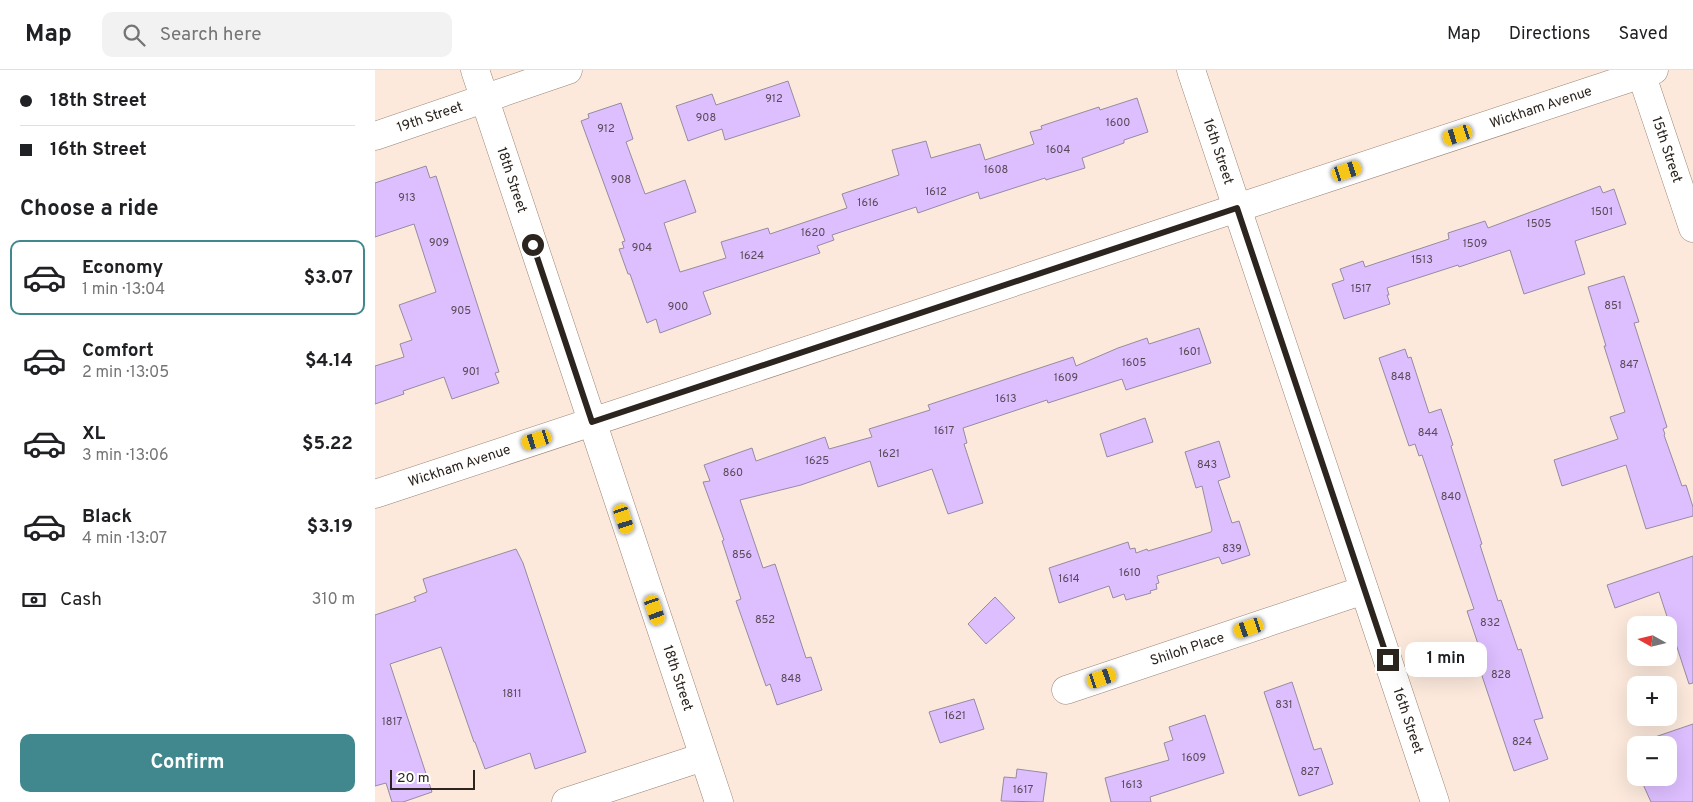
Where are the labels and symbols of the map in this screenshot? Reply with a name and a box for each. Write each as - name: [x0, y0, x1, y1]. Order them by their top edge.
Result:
- street label: Wickham Avenue: [1487, 83, 1594, 132]
- house number: 912: [765, 92, 783, 106]
- street label: 19th Street: [395, 98, 465, 136]
- house number: 908: [696, 111, 716, 125]
- street label: 15th Street: [1648, 114, 1686, 185]
- house number: 1600: [1106, 116, 1130, 130]
- street label: 16th Street: [1199, 116, 1237, 187]
- house number: 912: [597, 122, 615, 136]
- car: [1441, 123, 1474, 147]
- house number: 1604: [1046, 143, 1070, 157]
- street label: 18th Street: [493, 145, 531, 215]
- car: [1330, 159, 1363, 183]
- house number: 1608: [984, 163, 1008, 177]
- house number: 908: [611, 173, 631, 187]
- house number: 1612: [925, 185, 947, 199]
- house number: 913: [398, 191, 416, 205]
- house number: 1616: [857, 196, 879, 210]
- house number: 1501: [1591, 205, 1613, 219]
- house number: 1505: [1527, 217, 1552, 231]
- house number: 1620: [801, 226, 825, 240]
- route start: [522, 234, 544, 256]
- house number: 909: [429, 236, 449, 250]
- house number: 1509: [1463, 237, 1487, 251]
- house number: 904: [632, 241, 652, 255]
- house number: 1624: [740, 249, 764, 263]
- house number: 1513: [1411, 253, 1433, 267]
- house number: 1517: [1351, 282, 1372, 296]
- house number: 851: [1604, 299, 1622, 313]
- house number: 900: [668, 300, 688, 314]
- house number: 905: [451, 304, 471, 318]
- house number: 1601: [1179, 345, 1201, 359]
- house number: 1605: [1122, 356, 1146, 370]
- house number: 847: [1619, 358, 1639, 372]
- house number: 901: [462, 365, 480, 379]
- house number: 848: [1391, 370, 1411, 384]
- house number: 1609: [1054, 371, 1078, 385]
- house number: 1613: [995, 392, 1017, 406]
- house number: 1617: [934, 424, 954, 438]
- house number: 844: [1418, 426, 1438, 440]
- car: [520, 428, 553, 452]
- street label: Wickham Avenue: [406, 441, 513, 491]
- house number: 1621: [878, 447, 900, 461]
- house number: 1625: [805, 454, 829, 468]
- house number: 843: [1197, 458, 1217, 472]
- house number: 860: [723, 466, 743, 480]
- house number: 840: [1441, 490, 1461, 504]
- car: [612, 502, 635, 536]
- house number: 839: [1222, 542, 1242, 556]
- house number: 856: [732, 548, 752, 562]
- house number: 1610: [1119, 566, 1141, 580]
- house number: 1614: [1058, 572, 1080, 586]
- car: [643, 593, 666, 627]
- house number: 852: [755, 613, 775, 627]
- car: [1232, 616, 1265, 640]
- house number: 832: [1480, 616, 1500, 630]
- north arrow: [1627, 616, 1677, 666]
- street label: Shiloh Place: [1148, 629, 1227, 670]
- callout: 1 min: [1405, 642, 1488, 678]
- street label: 18th Street: [659, 643, 697, 713]
- route end: [1377, 649, 1399, 671]
- car: [1085, 666, 1118, 690]
- house number: 828: [1491, 668, 1511, 682]
- house number: 848: [781, 672, 801, 686]
- street label: 16th Street: [1389, 686, 1427, 756]
- house number: 1811: [502, 687, 522, 701]
- house number: 831: [1275, 698, 1293, 712]
- house number: 1621: [944, 709, 966, 723]
- house number: 1817: [382, 715, 403, 729]
- house number: 824: [1512, 735, 1532, 749]
- house number: 1609: [1182, 751, 1206, 765]
- house number: 827: [1301, 765, 1320, 779]
- scale bar: [390, 767, 475, 790]
- house number: 1613: [1121, 778, 1143, 792]
- house number: 1617: [1013, 783, 1033, 797]

